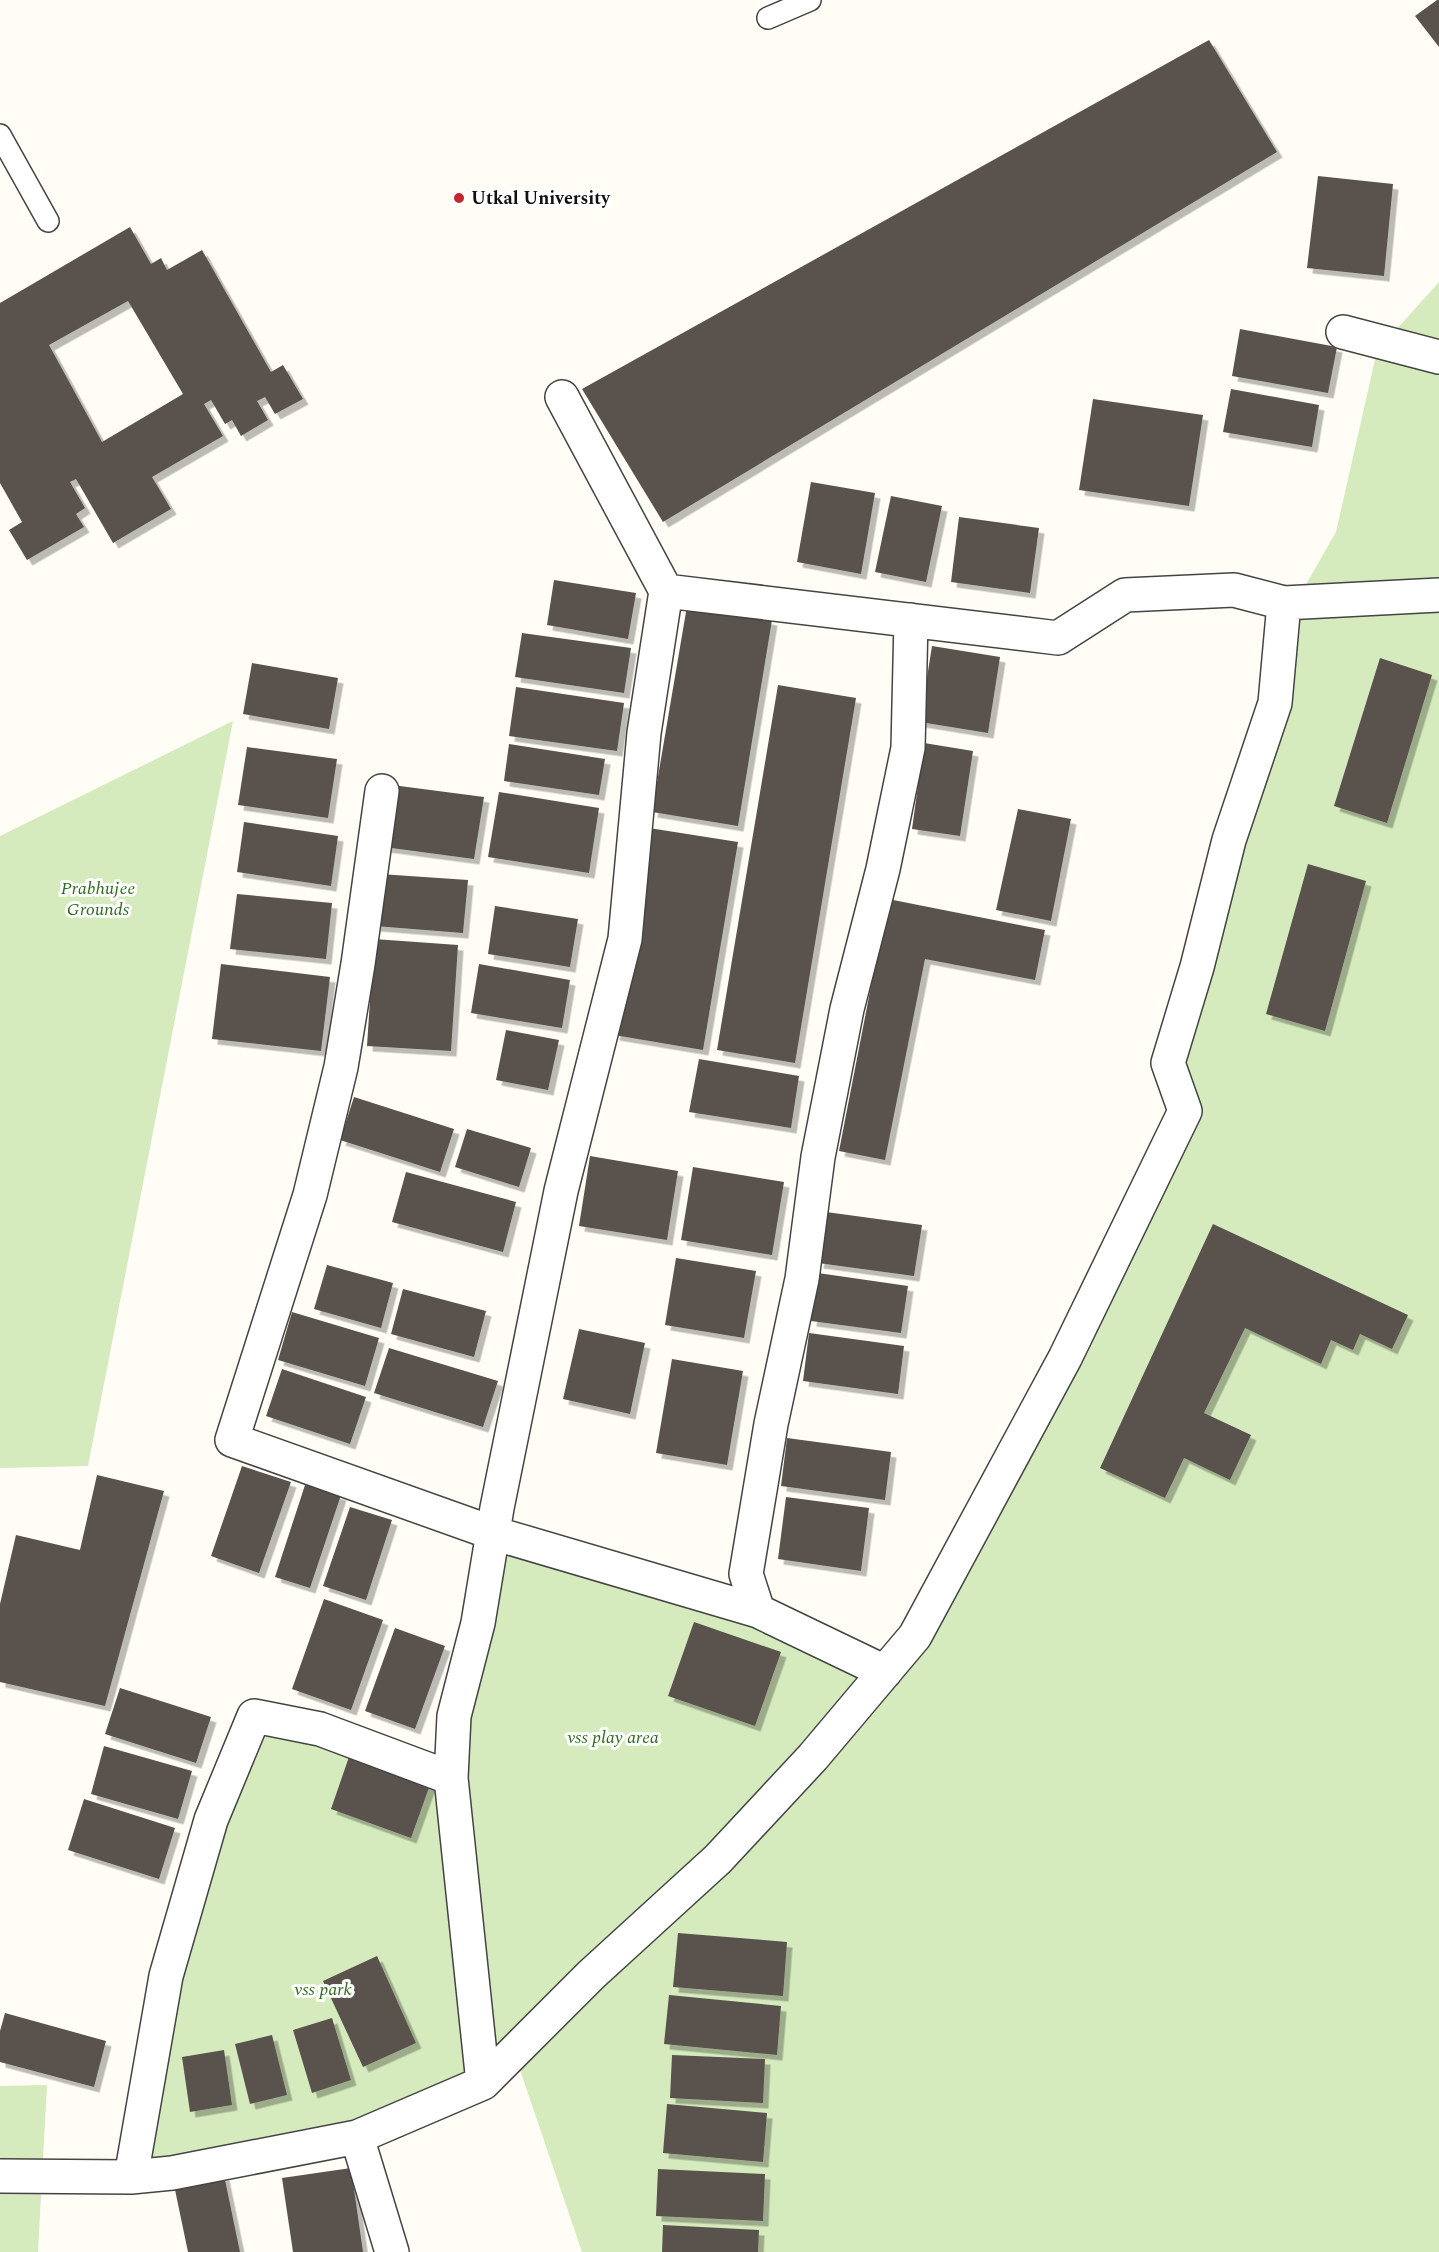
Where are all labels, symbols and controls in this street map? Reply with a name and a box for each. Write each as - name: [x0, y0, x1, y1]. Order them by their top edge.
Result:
- place label: Utkal University: [471, 185, 611, 212]
- marker: Utkal University: [452, 191, 466, 205]
- park label: Prabhujee Grounds: [61, 875, 135, 923]
- park label: vss play area: [567, 1724, 659, 1751]
- park label: vss park: [294, 1976, 352, 2003]

